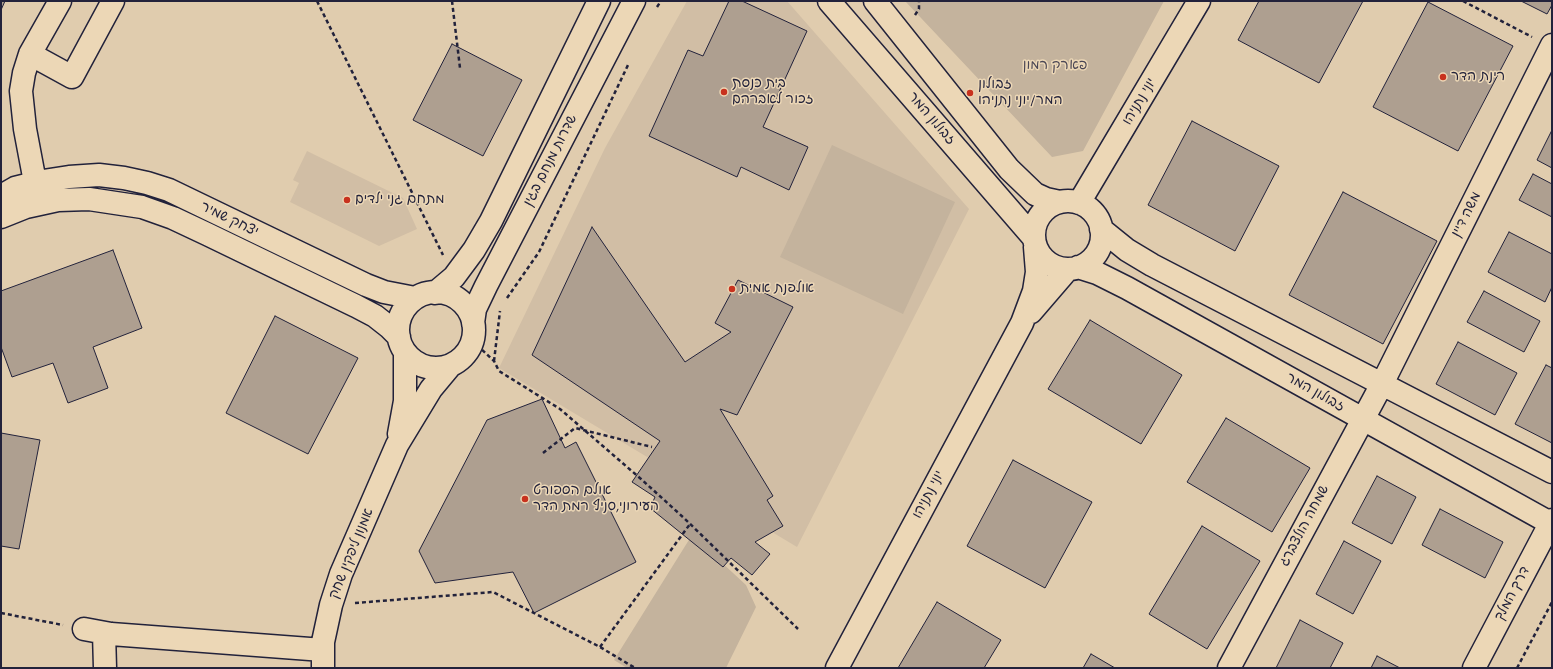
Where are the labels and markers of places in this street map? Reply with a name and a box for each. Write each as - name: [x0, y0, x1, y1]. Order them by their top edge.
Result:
- place label: רינת הדר: [1451, 69, 1505, 85]
- marker: רינת הדר: [1438, 72, 1448, 82]
- place label: בית כנסת זכור לאברהם: [732, 76, 814, 108]
- place label: זבולון המר/יוני נתניהו: [978, 77, 1063, 110]
- marker: בית כנסת זכור לאברהם: [719, 87, 729, 97]
- marker: זבולון המר/יוני נתניהו: [965, 88, 975, 98]
- place label: מתחם גני ילדים: [355, 192, 445, 208]
- marker: מתחם גני ילדים: [342, 195, 352, 205]
- place label: אולפנת אמית: [740, 281, 814, 297]
- marker: אולפנת אמית: [727, 284, 737, 294]
- place label: אולם הספורט העירוני,סניף רמת הדר: [533, 483, 659, 516]
- marker: אולם הספורט העירוני,סניף רמת הדר: [520, 494, 530, 504]

